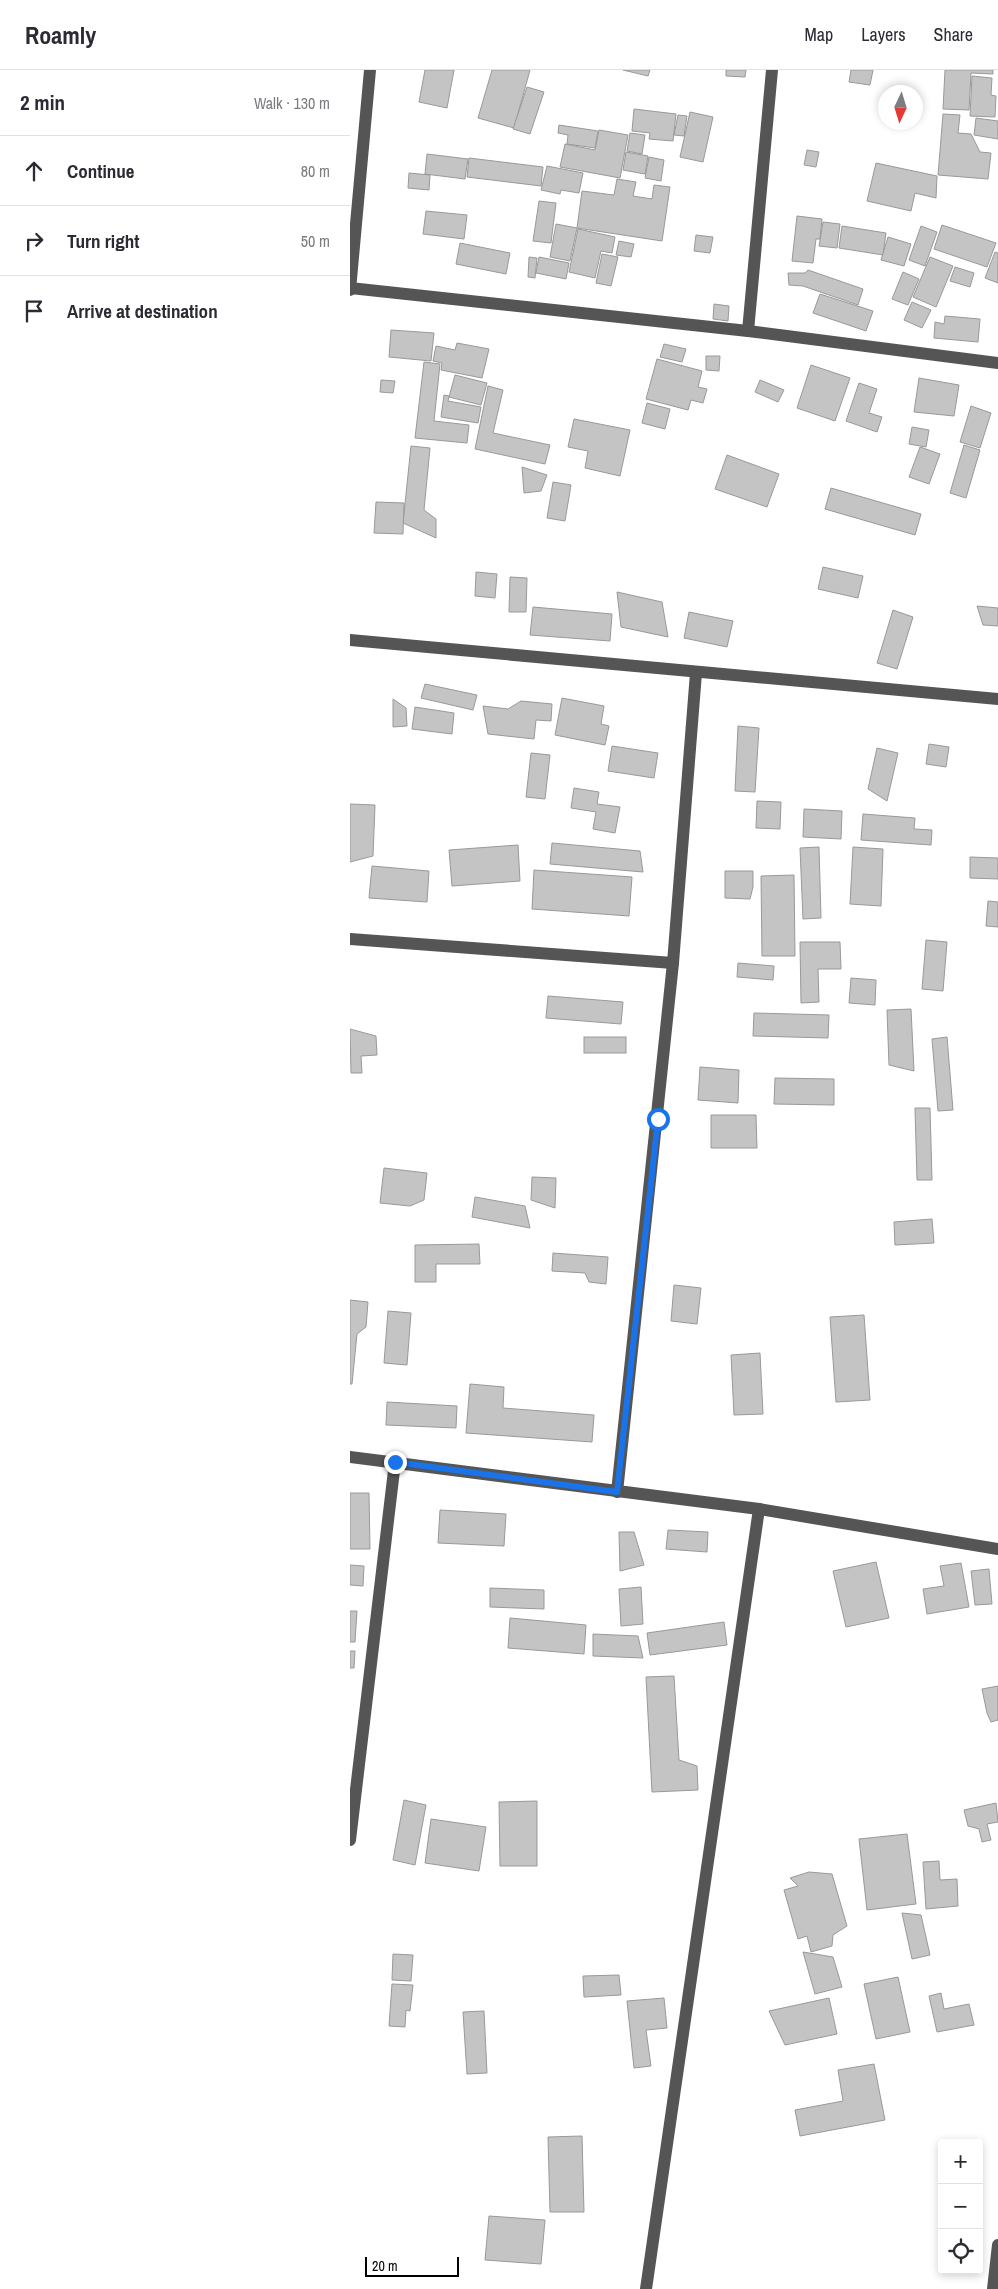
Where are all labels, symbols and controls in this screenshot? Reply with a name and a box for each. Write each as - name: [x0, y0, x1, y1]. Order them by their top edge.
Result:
- text: Roamly: [25, 19, 96, 51]
- text: Map: [805, 22, 833, 47]
- text: Layers: [861, 22, 906, 47]
- text: Share: [934, 22, 973, 47]
- north arrow: [878, 85, 923, 130]
- text: 2 min: [20, 88, 65, 117]
- text: Walk · 130 m: [254, 92, 330, 114]
- icon: ahead: [20, 157, 48, 185]
- text: Continue: [67, 158, 135, 184]
- text: 80 m: [301, 160, 330, 182]
- icon: right: [20, 227, 48, 255]
- text: Turn right: [67, 228, 139, 254]
- text: 50 m: [301, 230, 330, 252]
- icon: arrive: [20, 297, 48, 325]
- text: Arrive at destination: [67, 298, 218, 324]
- route start: [647, 1108, 670, 1131]
- route end: [384, 1451, 407, 1474]
- map controls: [938, 2139, 983, 2274]
- button: +: [938, 2139, 983, 2184]
- button: −: [938, 2184, 983, 2229]
- button: locate: [938, 2229, 983, 2274]
- scale bar: [365, 2254, 459, 2277]
- text: 20 m: [372, 2257, 398, 2275]

